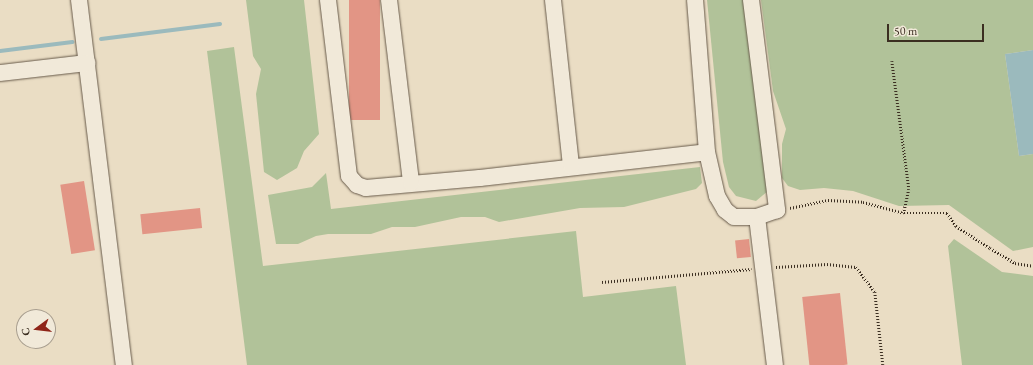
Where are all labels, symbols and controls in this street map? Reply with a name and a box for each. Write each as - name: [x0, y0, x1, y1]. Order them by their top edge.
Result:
- scale bar: [889, 16, 986, 42]
- text: 50 m: [894, 23, 917, 39]
- north arrow: [16, 309, 56, 349]
- text: С: [18, 326, 33, 337]

